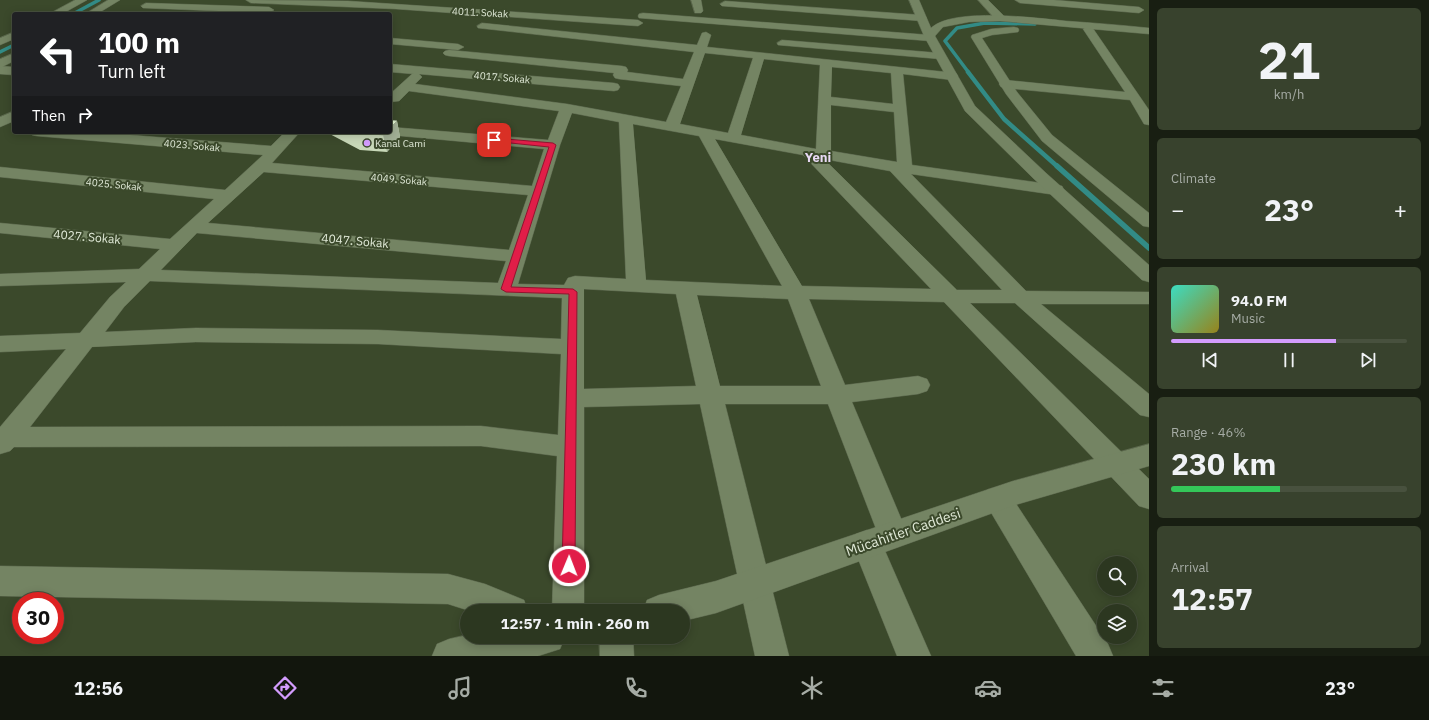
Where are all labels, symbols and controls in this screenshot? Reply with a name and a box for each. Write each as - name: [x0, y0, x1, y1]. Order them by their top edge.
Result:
- street label: 4011. Sokak: [452, 5, 509, 21]
- text: 100 m: [98, 24, 180, 61]
- text: 21: [1258, 26, 1320, 93]
- icon: left: [32, 28, 84, 80]
- text: Turn left: [98, 60, 166, 83]
- street label: 4017. Sokak: [473, 69, 531, 86]
- text: km/h: [1274, 86, 1304, 103]
- icon: right: [74, 104, 96, 126]
- text: Then: [32, 106, 66, 125]
- pin: [477, 123, 511, 157]
- icon: arrive: [483, 129, 505, 151]
- street label: 4023. Sokak: [163, 137, 221, 154]
- place label: Kanal Cami: [375, 137, 425, 150]
- marker: Kanal Cami: [362, 138, 372, 148]
- district label: Yeni: [805, 149, 831, 166]
- text: Climate: [1171, 170, 1216, 187]
- street label: 4049. Sokak: [370, 171, 428, 188]
- street label: 4025. Sokak: [85, 175, 143, 194]
- text: 23°: [1264, 190, 1314, 229]
- text: −: [1171, 195, 1184, 224]
- text: +: [1394, 195, 1407, 224]
- street label: 4027. Sokak: [53, 226, 122, 247]
- street label: 4047. Sokak: [321, 230, 390, 251]
- text: 94.0 FM: [1231, 291, 1287, 310]
- text: Music: [1231, 310, 1265, 327]
- icon: previous: [1199, 349, 1221, 371]
- icon: pause: [1278, 349, 1300, 371]
- icon: next: [1357, 349, 1379, 371]
- text: Range · 46%: [1171, 424, 1245, 441]
- text: 230 km: [1171, 444, 1276, 483]
- street label: Mücahitler Caddesi: [843, 504, 963, 560]
- position arrow: [548, 545, 590, 587]
- map controls: [1097, 556, 1137, 644]
- button: search: [1097, 556, 1137, 596]
- text: Arrival: [1171, 559, 1209, 576]
- text: 12:57: [1171, 579, 1253, 618]
- speed limit sign: 30: [12, 592, 64, 644]
- button: layers: [1097, 604, 1137, 644]
- text: 12:57 · 1 min · 260 m: [501, 614, 649, 633]
- icon: directions: [271, 674, 299, 702]
- icon: music: [446, 674, 474, 702]
- icon: phone: [622, 674, 650, 702]
- icon: climate: [798, 674, 826, 702]
- icon: car: [974, 674, 1002, 702]
- icon: filters: [1149, 674, 1177, 702]
- text: 12:56: [74, 677, 123, 700]
- text: 23°: [1325, 677, 1355, 700]

